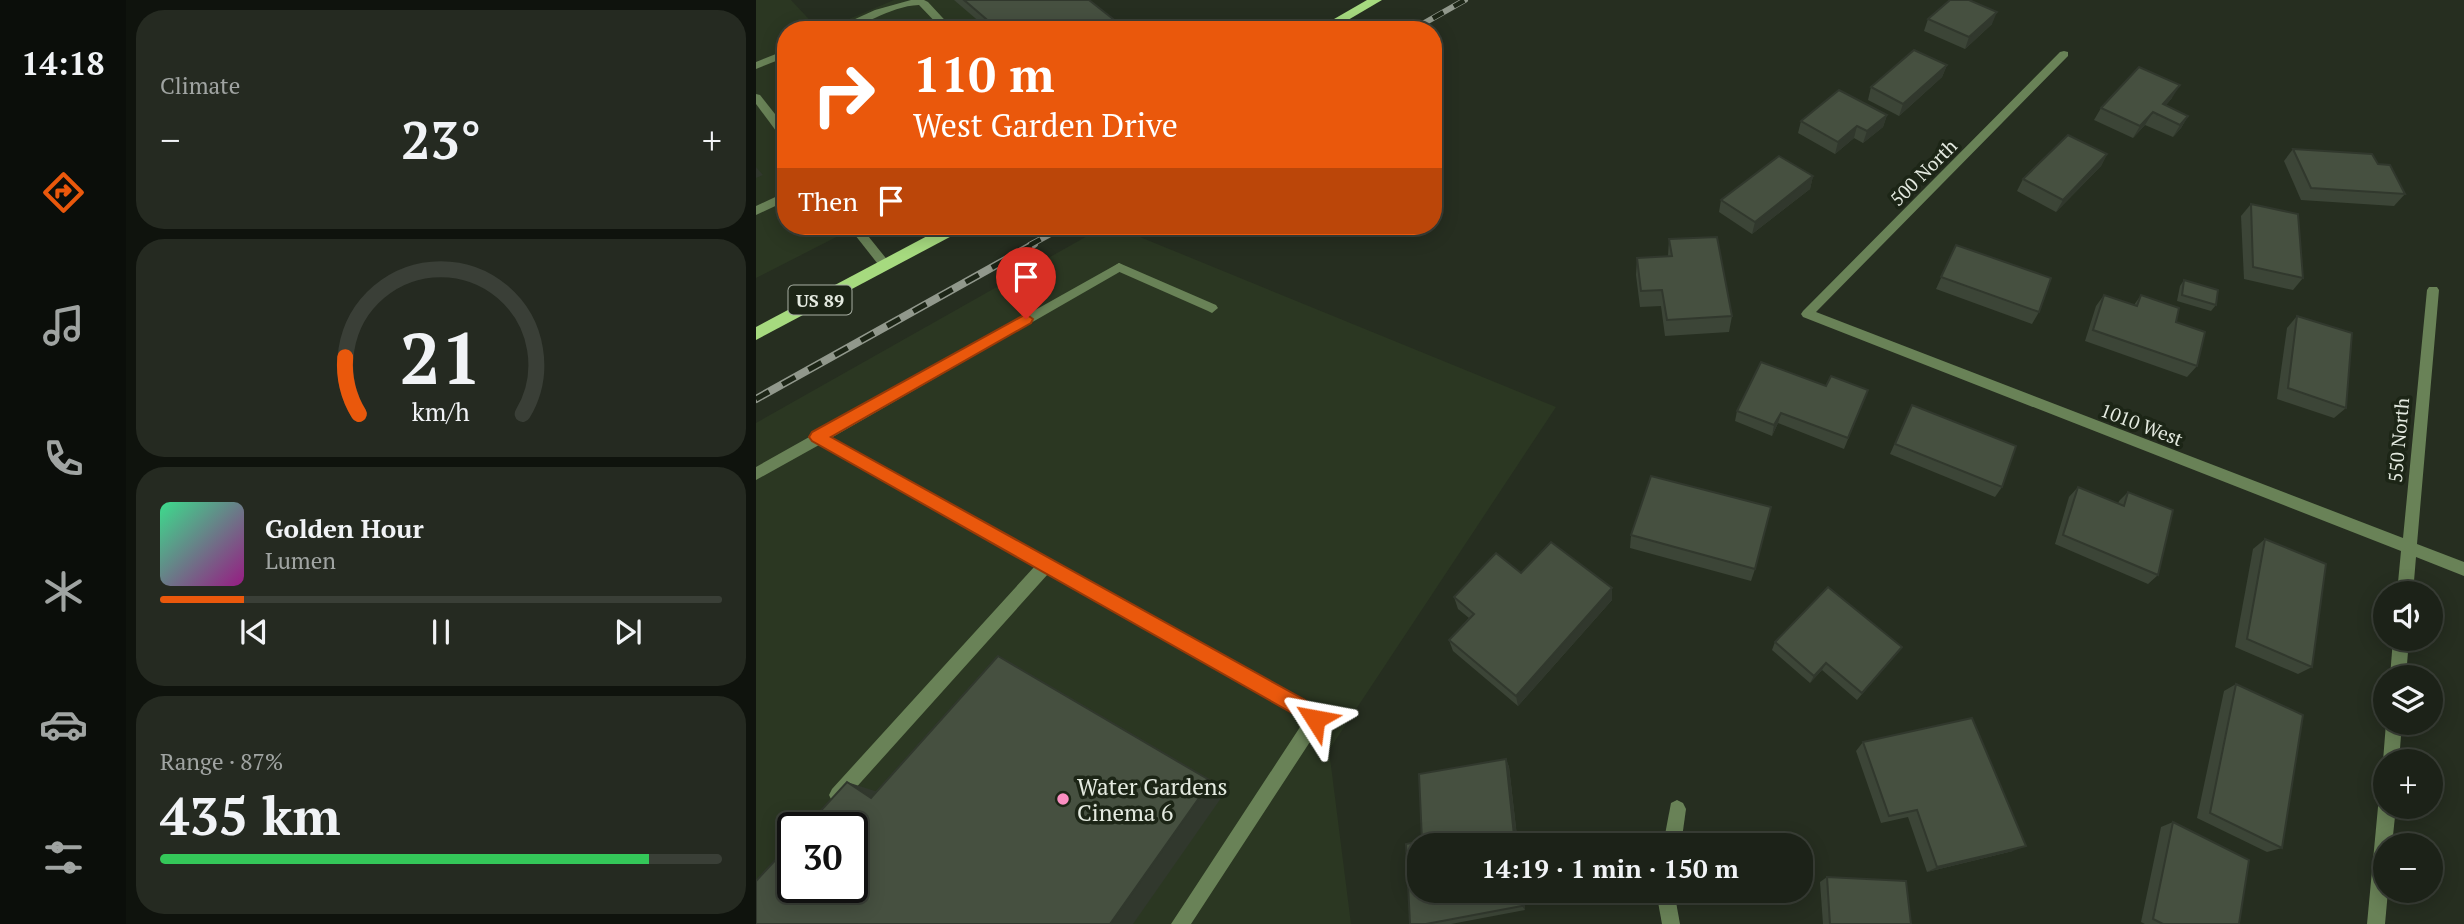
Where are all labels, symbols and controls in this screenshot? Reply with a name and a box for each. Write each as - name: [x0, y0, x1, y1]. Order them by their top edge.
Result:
- text: 110 m: [913, 41, 1055, 106]
- text: 14:18: [21, 42, 105, 84]
- icon: right: [798, 49, 889, 140]
- text: Climate: [160, 70, 240, 101]
- text: West Garden Drive: [913, 104, 1178, 146]
- text: 23°: [401, 105, 481, 174]
- text: −: [160, 115, 180, 165]
- text: +: [702, 115, 722, 165]
- street label: 500 North: [1884, 133, 1962, 211]
- icon: directions: [39, 168, 88, 217]
- icon: arrive: [872, 182, 910, 220]
- text: Then: [798, 184, 858, 218]
- pin: [996, 247, 1056, 319]
- icon: arrive: [1007, 258, 1045, 296]
- road number: US 89: [788, 286, 852, 314]
- icon: music: [39, 301, 88, 350]
- text: 21: [400, 308, 482, 405]
- text: km/h: [412, 395, 470, 428]
- street label: 1010 West: [2097, 397, 2187, 451]
- street label: 550 North: [2382, 397, 2414, 483]
- icon: phone: [39, 434, 88, 483]
- text: Golden Hour: [265, 511, 424, 545]
- text: Lumen: [265, 545, 336, 576]
- icon: climate: [39, 567, 88, 616]
- map controls: [2373, 581, 2443, 903]
- button: sound: [2373, 581, 2443, 651]
- icon: previous: [235, 613, 273, 651]
- icon: pause: [422, 613, 460, 651]
- icon: next: [609, 613, 647, 651]
- button: layers: [2373, 665, 2443, 735]
- position arrow: [1278, 682, 1352, 756]
- icon: car: [39, 700, 88, 749]
- text: Range · 87%: [160, 746, 283, 777]
- button: +: [2373, 749, 2443, 819]
- place label: Water Gardens Cinema 6: [1077, 771, 1227, 828]
- text: 435 km: [160, 781, 341, 850]
- marker: Water Gardens Cinema 6: [1055, 791, 1071, 807]
- speed limit sign: 30: [777, 812, 868, 903]
- icon: filters: [39, 833, 88, 882]
- button: −: [2373, 833, 2443, 903]
- text: 14:19 · 1 min · 150 m: [1481, 851, 1739, 885]

